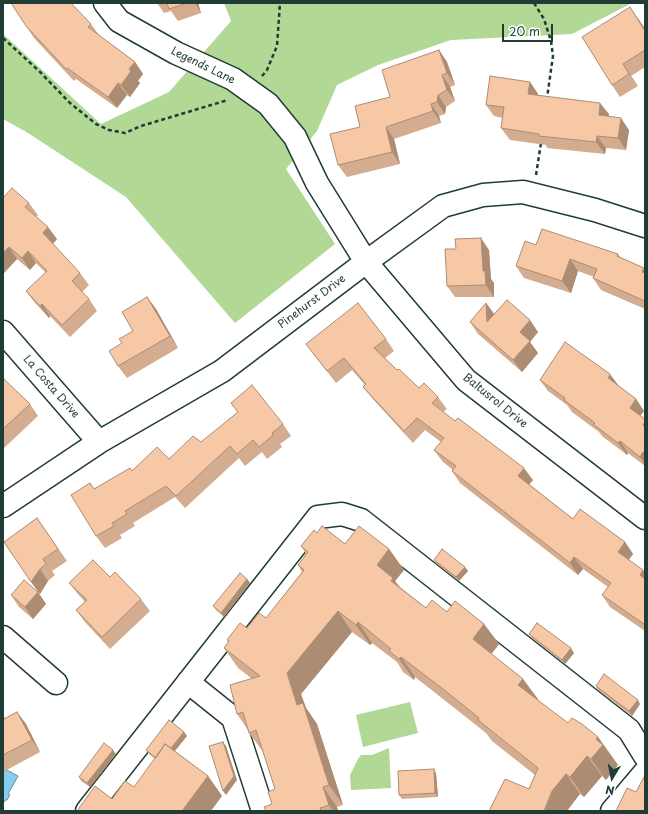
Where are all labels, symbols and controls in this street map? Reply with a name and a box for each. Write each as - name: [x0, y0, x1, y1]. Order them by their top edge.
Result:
- scale bar: [504, 16, 555, 42]
- text: 20 m: [509, 22, 540, 40]
- street label: Legends Lane: [169, 45, 237, 87]
- street label: Pinehurst Drive: [276, 272, 348, 332]
- street label: La Costa Drive: [20, 353, 82, 421]
- street label: Baltusrol Drive: [460, 371, 530, 431]
- north arrow: [592, 758, 632, 798]
- text: N: [604, 781, 616, 799]

